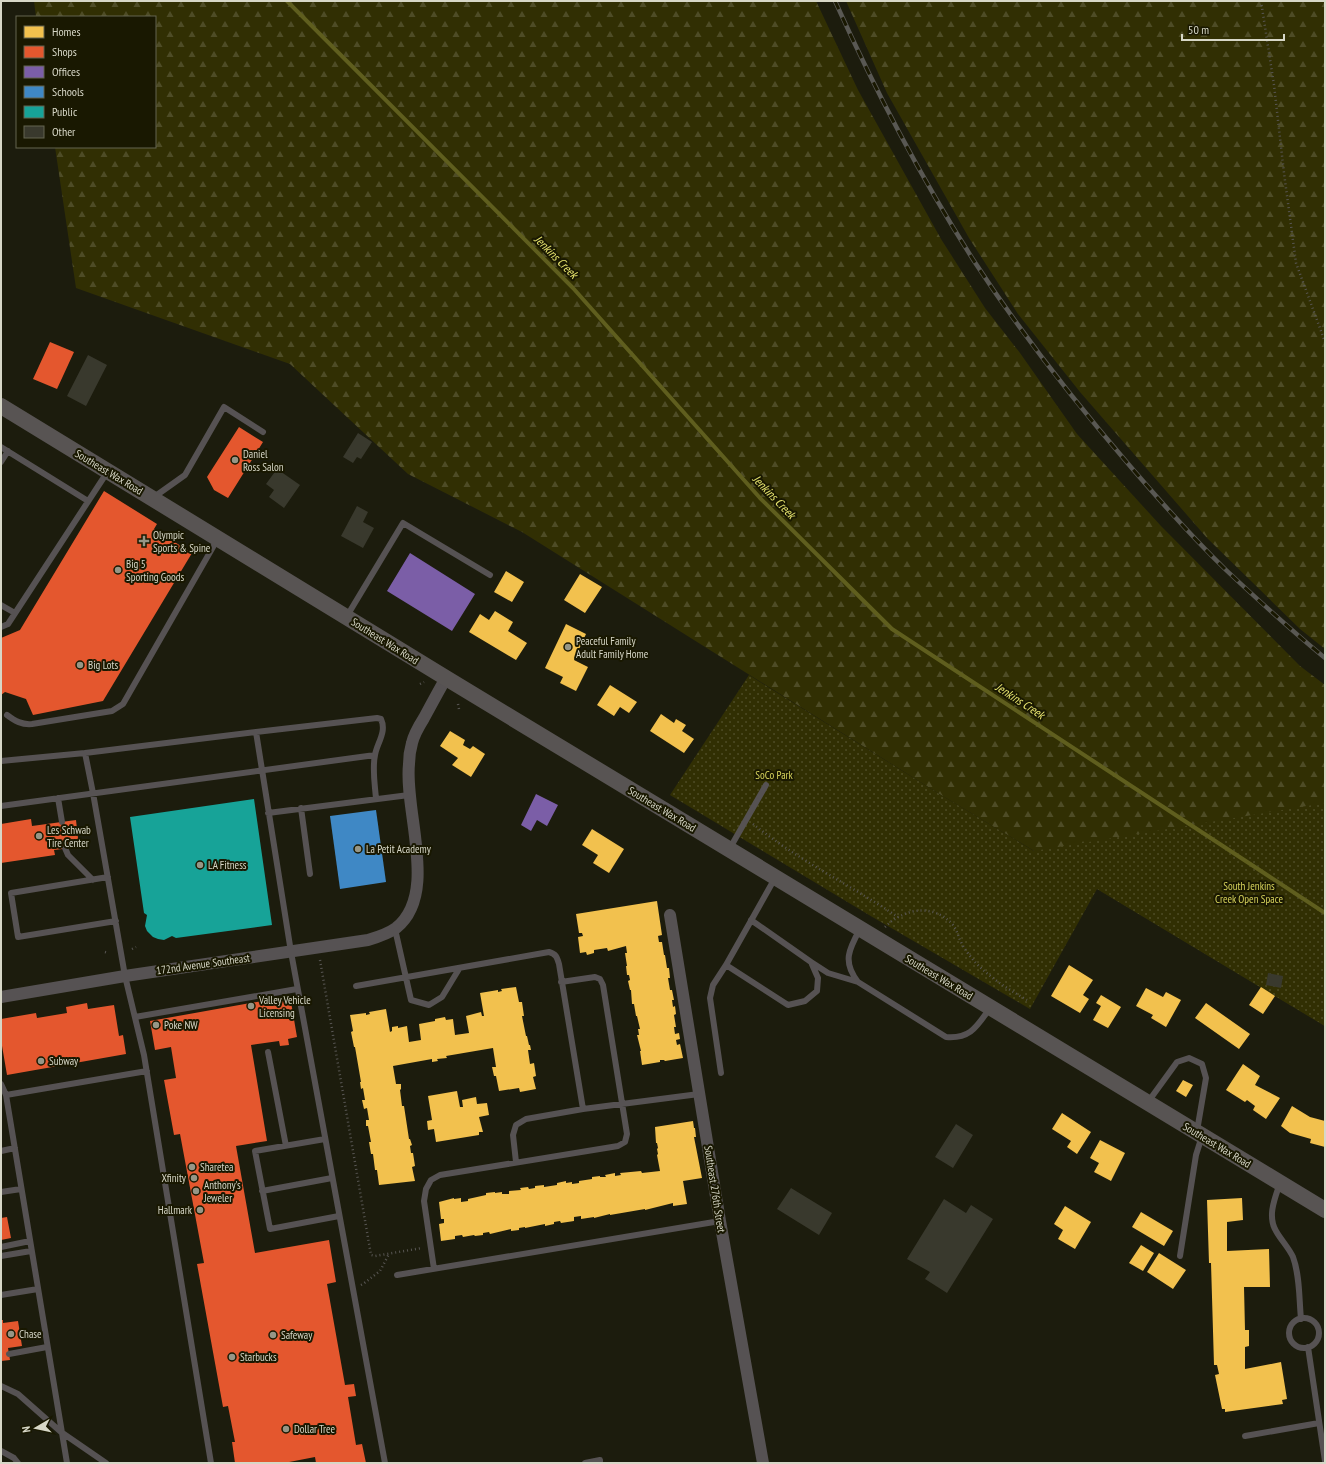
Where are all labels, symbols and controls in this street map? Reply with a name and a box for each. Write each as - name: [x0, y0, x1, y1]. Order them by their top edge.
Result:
- legend: [16, 16, 156, 148]
- scale bar: [1182, 16, 1284, 42]
- text: 50 m: [1188, 22, 1209, 37]
- text: Homes: [52, 24, 80, 39]
- text: Shops: [52, 44, 77, 59]
- text: Offices: [52, 64, 80, 79]
- text: Schools: [52, 84, 84, 99]
- text: Public: [52, 104, 78, 119]
- text: Other: [52, 124, 76, 139]
- water label: Jenkins Creek: [531, 231, 582, 282]
- street label: Southeast Wax Road: [73, 446, 146, 498]
- place label: Daniel Ross Salon: [243, 447, 284, 474]
- marker: Daniel Ross Salon: [230, 455, 240, 465]
- water label: Jenkins Creek: [749, 471, 800, 523]
- place label: Olympic Sports & Spine: [153, 528, 211, 555]
- marker: Olympic Sports & Spine: [138, 535, 150, 547]
- place label: Big 5 Sporting Goods: [126, 557, 185, 584]
- marker: Big 5 Sporting Goods: [113, 565, 123, 575]
- street label: Southeast Wax Road: [349, 615, 421, 667]
- place label: Peaceful Family Adult Family Home: [576, 634, 649, 661]
- marker: Peaceful Family Adult Family Home: [563, 642, 573, 652]
- place label: Big Lots: [88, 658, 119, 672]
- marker: Big Lots: [75, 660, 85, 670]
- water label: Jenkins Creek: [992, 679, 1049, 723]
- park label: SoCo Park: [755, 768, 794, 782]
- street label: Southeast Wax Road: [626, 783, 699, 835]
- place label: Les Schwab Tire Center: [47, 823, 91, 850]
- marker: Les Schwab Tire Center: [34, 831, 44, 841]
- place label: La Petit Academy: [366, 842, 432, 856]
- marker: La Petit Academy: [353, 844, 363, 854]
- place label: LA Fitness: [208, 858, 247, 872]
- marker: LA Fitness: [195, 860, 205, 870]
- park label: South Jenkins Creek Open Space: [1215, 879, 1283, 906]
- street label: 172nd Avenue Southeast: [155, 950, 251, 978]
- street label: Southeast Wax Road: [903, 951, 976, 1003]
- place label: Valley Vehicle Licensing: [258, 993, 311, 1020]
- marker: Valley Vehicle Licensing: [246, 1001, 256, 1011]
- place label: Poke NW: [164, 1018, 198, 1032]
- marker: Poke NW: [151, 1020, 161, 1030]
- place label: Subway: [49, 1054, 79, 1068]
- marker: Subway: [36, 1056, 46, 1066]
- street label: Southeast Wax Road: [1181, 1119, 1254, 1171]
- street label: Southeast 276th Street: [701, 1144, 729, 1234]
- place label: Sharetea: [200, 1160, 233, 1174]
- marker: Sharetea: [187, 1162, 197, 1172]
- place label: Xfinity: [161, 1171, 187, 1185]
- marker: Xfinity: [189, 1173, 199, 1183]
- place label: Anthony's Jeweler: [203, 1178, 241, 1205]
- marker: Anthony's Jeweler: [191, 1186, 201, 1196]
- place label: Hallmark: [158, 1203, 193, 1217]
- marker: Hallmark: [195, 1205, 205, 1215]
- place label: Chase: [19, 1327, 42, 1341]
- place label: Safeway: [281, 1328, 313, 1342]
- marker: Chase: [6, 1329, 16, 1339]
- marker: Safeway: [268, 1330, 278, 1340]
- place label: Starbucks: [240, 1350, 277, 1364]
- marker: Starbucks: [227, 1352, 237, 1362]
- north arrow: [16, 1408, 56, 1448]
- place label: Dollar Tree: [294, 1422, 336, 1436]
- marker: Dollar Tree: [281, 1424, 291, 1434]
- text: N: [19, 1425, 34, 1434]

